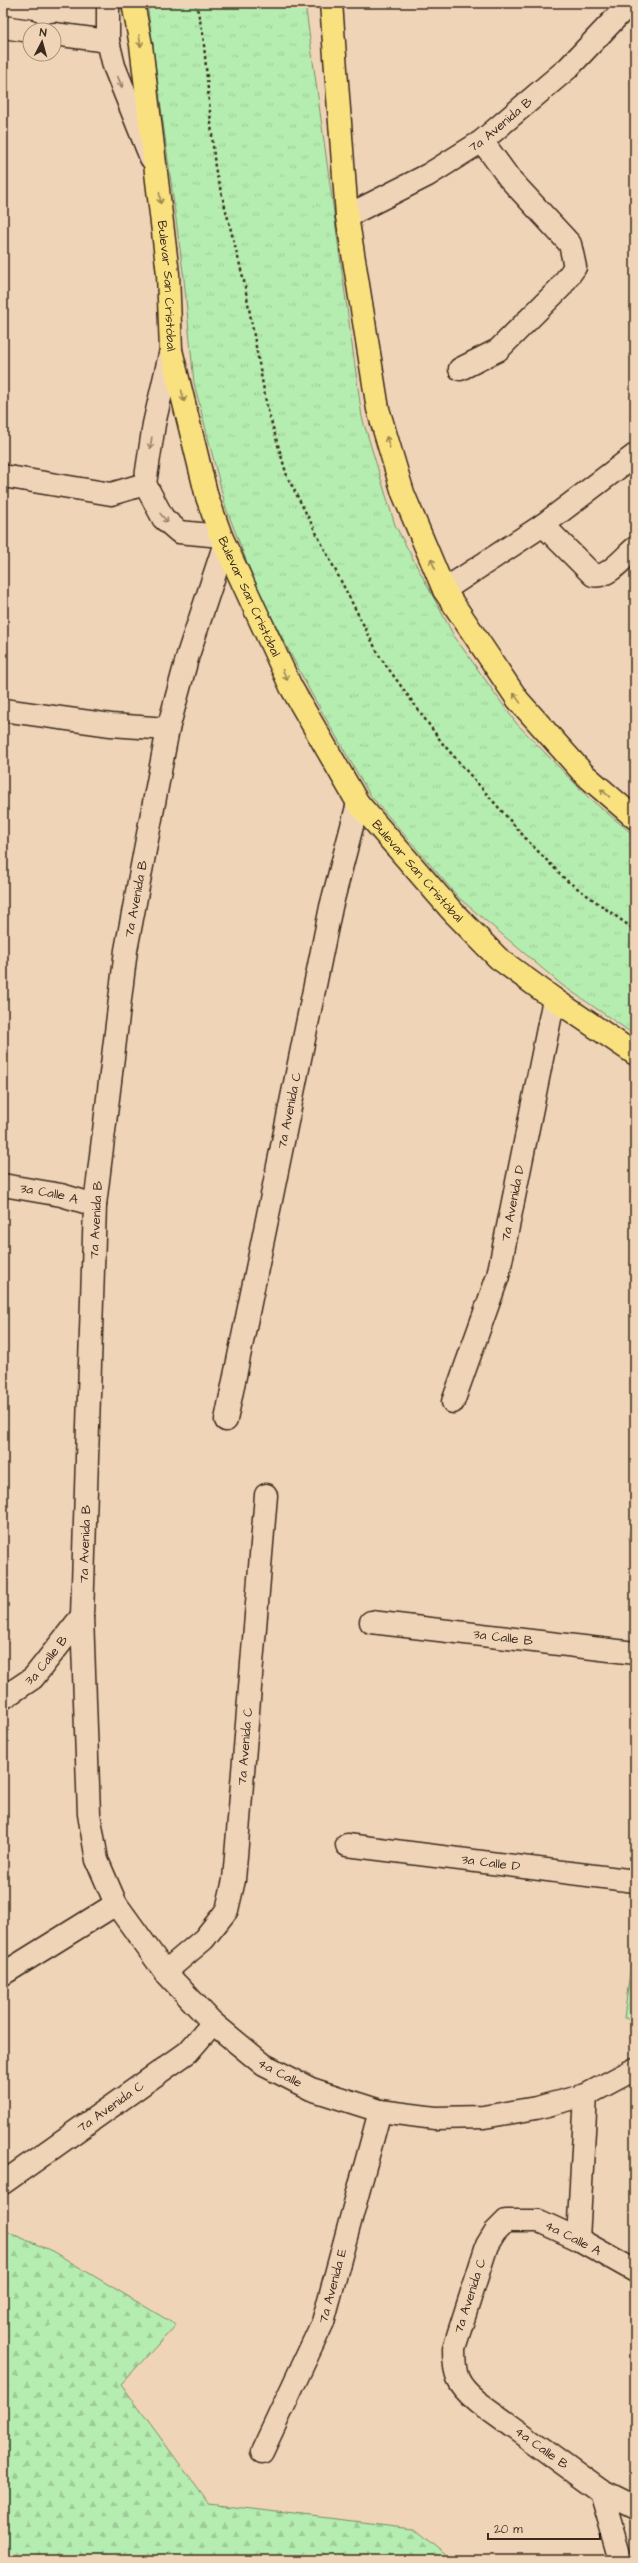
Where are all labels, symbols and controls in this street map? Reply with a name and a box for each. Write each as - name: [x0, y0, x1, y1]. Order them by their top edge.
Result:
- north arrow: [22, 22, 62, 62]
- text: N: [39, 25, 47, 40]
- one-way arrow: [136, 35, 144, 48]
- one-way arrow: [117, 76, 125, 88]
- street label: 7a Avenida B: [465, 93, 536, 156]
- one-way arrow: [156, 191, 164, 204]
- street label: Bulevar San Cristóbal: [153, 220, 180, 353]
- one-way arrow: [180, 389, 187, 402]
- one-way arrow: [147, 436, 155, 449]
- one-way arrow: [384, 436, 391, 449]
- one-way arrow: [160, 513, 169, 523]
- street label: Bulevar San Cristóbal: [213, 533, 285, 660]
- one-way arrow: [429, 559, 437, 571]
- one-way arrow: [282, 668, 289, 680]
- one-way arrow: [513, 692, 521, 703]
- one-way arrow: [600, 788, 611, 797]
- street label: Bulevar San Cristóbal: [368, 816, 467, 926]
- street label: 7a Avenida B: [120, 859, 152, 939]
- street label: 7a Avenida C: [273, 1070, 306, 1151]
- street label: 7a Avenida D: [496, 1163, 529, 1243]
- street label: 3a Calle A: [19, 1179, 81, 1209]
- street label: 7a Avenida B: [85, 1181, 107, 1259]
- street label: 7a Avenida B: [75, 1505, 95, 1583]
- street label: 3a Calle B: [472, 1625, 534, 1650]
- street label: 3a Calle B: [21, 1632, 72, 1690]
- street label: 7a Avenida C: [233, 1707, 257, 1786]
- street label: 3a Calle D: [460, 1850, 522, 1876]
- street label: 4a Calle: [254, 2054, 305, 2092]
- street label: 7a Avenida C: [74, 2077, 148, 2137]
- street label: 4a Calle A: [542, 2216, 605, 2260]
- street label: 7a Avenida E: [314, 2246, 352, 2325]
- street label: 7a Avenida C: [449, 2256, 491, 2336]
- street label: 4a Calle B: [511, 2423, 572, 2474]
- scale bar: [488, 2515, 600, 2541]
- text: 20 m: [494, 2521, 523, 2538]

